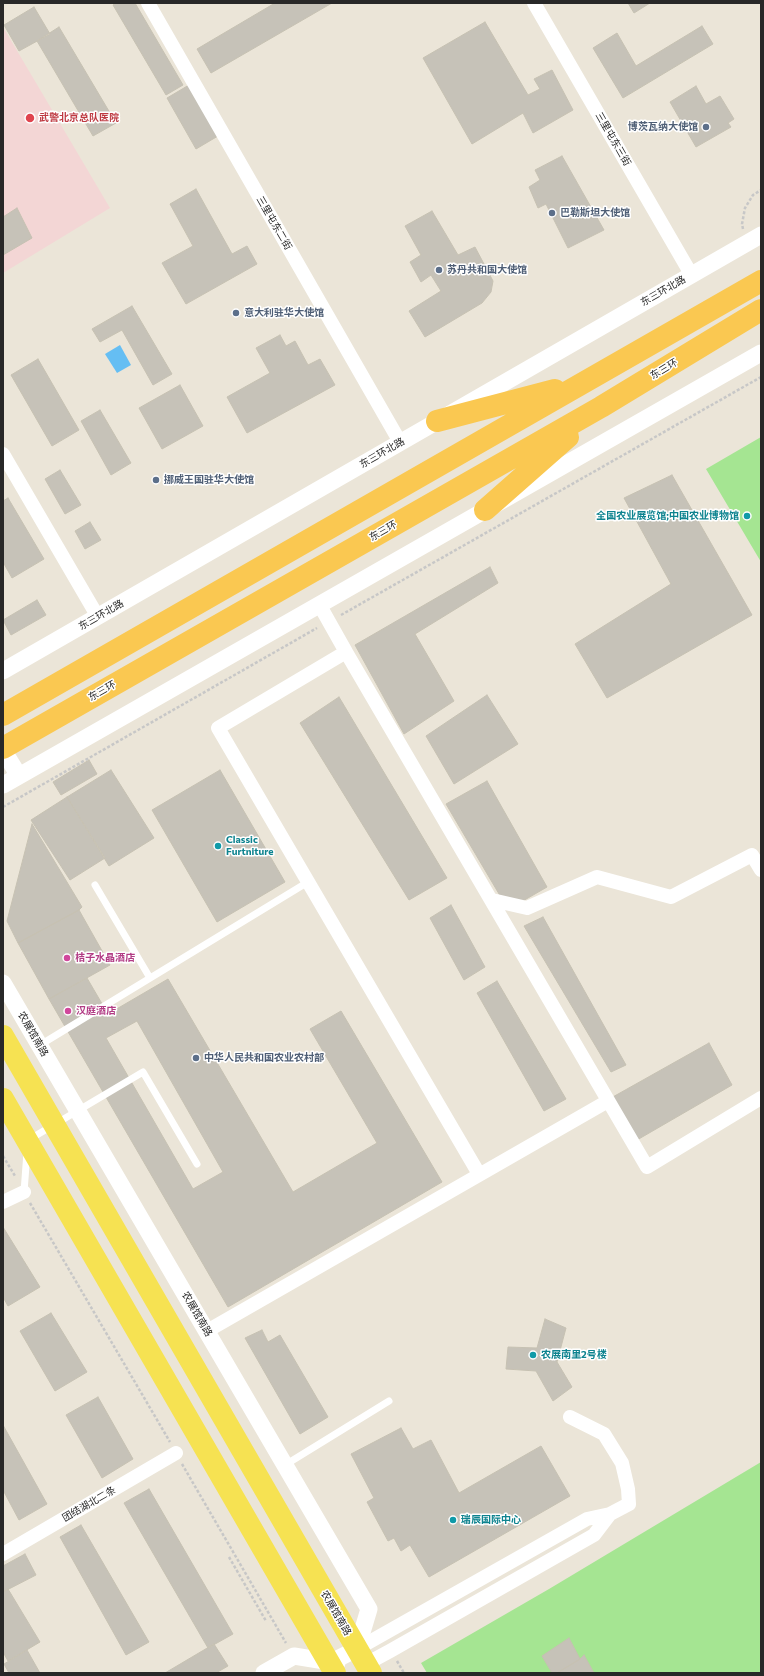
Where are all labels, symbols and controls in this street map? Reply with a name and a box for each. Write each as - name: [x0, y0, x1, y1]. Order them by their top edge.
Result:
- street label: 三里屯东三街: [593, 110, 633, 168]
- marker: 武警北京总队医院: [24, 112, 36, 124]
- place label: 武警北京总队医院: [39, 112, 119, 124]
- place label: 博茨瓦纳大使馆: [628, 121, 698, 133]
- marker: 博茨瓦纳大使馆: [701, 122, 711, 132]
- street label: 三里屯东二街: [254, 194, 294, 252]
- place label: 巴勒斯坦大使馆: [560, 207, 630, 219]
- marker: 巴勒斯坦大使馆: [547, 208, 557, 218]
- place label: 苏丹共和国大使馆: [447, 264, 527, 276]
- marker: 苏丹共和国大使馆: [434, 265, 444, 275]
- street label: 东三环北路: [638, 273, 688, 309]
- place label: 意大利驻华大使馆: [244, 307, 324, 319]
- marker: 意大利驻华大使馆: [231, 308, 241, 318]
- street label: 东三环: [648, 356, 680, 382]
- street label: 东三环北路: [357, 435, 407, 471]
- place label: 挪威王国驻华大使馆: [164, 474, 254, 486]
- marker: 挪威王国驻华大使馆: [151, 475, 161, 485]
- place label: 全国农业展览馆;中国农业博物馆: [596, 510, 739, 522]
- marker: 全国农业展览馆;中国农业博物馆: [742, 511, 752, 521]
- street label: 东三环: [367, 518, 399, 544]
- street label: 东三环北路: [76, 597, 126, 633]
- street label: 东三环: [86, 678, 118, 704]
- place label: Classic Furtniture: [226, 834, 274, 858]
- marker: Classic Furtniture: [213, 841, 223, 851]
- place label: 桔子水晶酒店: [75, 952, 135, 964]
- marker: 桔子水晶酒店: [62, 953, 72, 963]
- place label: 汉庭酒店: [76, 1005, 116, 1017]
- marker: 汉庭酒店: [63, 1006, 73, 1016]
- street label: 农展馆南路: [15, 1009, 51, 1059]
- place label: 中华人民共和国农业农村部: [204, 1052, 324, 1064]
- marker: 中华人民共和国农业农村部: [191, 1053, 201, 1063]
- street label: 农展馆南路: [179, 1289, 215, 1339]
- place label: 农展南里2号楼: [541, 1349, 607, 1361]
- marker: 农展南里2号楼: [528, 1350, 538, 1360]
- street label: 团结湖北二条: [60, 1484, 118, 1524]
- place label: 瑞辰国际中心: [461, 1514, 521, 1526]
- marker: 瑞辰国际中心: [448, 1515, 458, 1525]
- street label: 农展馆南路: [318, 1588, 354, 1638]

